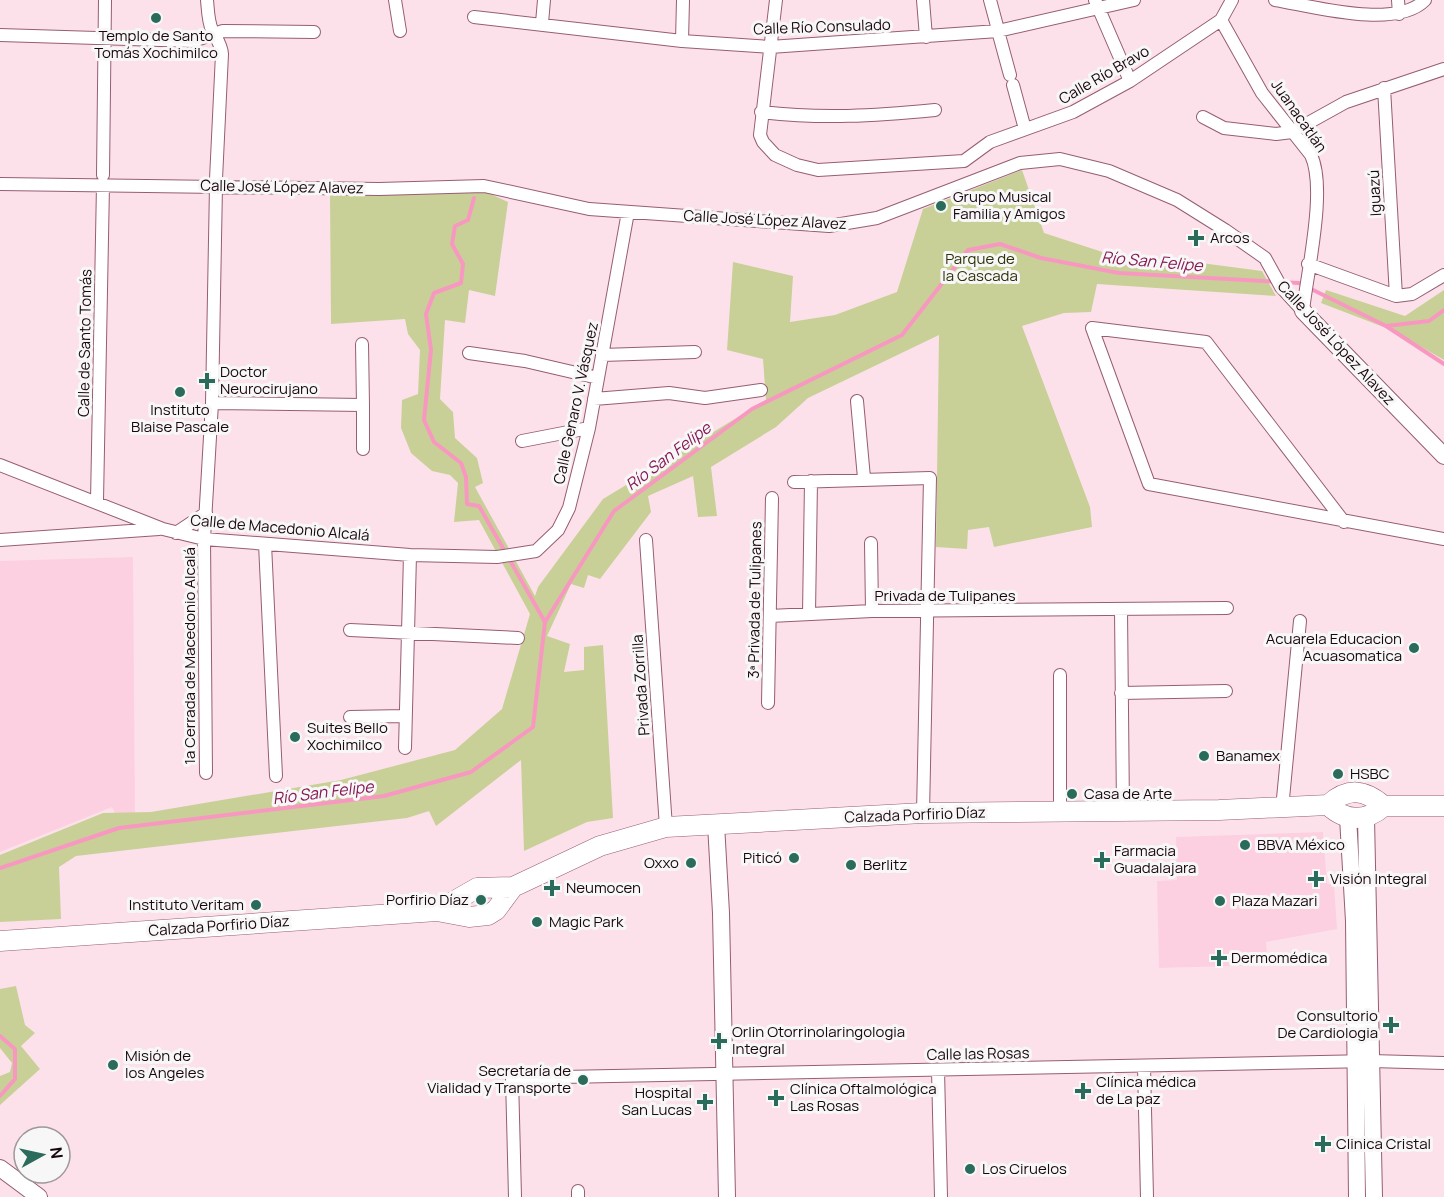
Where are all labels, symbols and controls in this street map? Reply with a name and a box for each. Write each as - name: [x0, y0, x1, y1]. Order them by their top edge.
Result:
- marker: Templo de Santo Tomás Xochimilco: [149, 11, 163, 25]
- street label: Calle Río Consulado: [753, 14, 891, 39]
- place label: Templo de Santo Tomás Xochimilco: [94, 25, 218, 63]
- street label: Calle Río Bravo: [1055, 40, 1153, 109]
- street label: Juanacatlán: [1266, 75, 1332, 157]
- street label: Iguazú: [1363, 169, 1386, 217]
- street label: Calle José López Alavez: [200, 175, 364, 198]
- place label: Grupo Musical Familia y Amigos: [953, 186, 1065, 224]
- marker: Grupo Musical Familia y Amigos: [934, 199, 948, 213]
- street label: Calle José López Alavez: [683, 205, 847, 234]
- place label: Arcos: [1210, 227, 1250, 248]
- marker: Arcos: [1187, 229, 1205, 247]
- water label: Río San Felipe: [1101, 246, 1205, 277]
- park label: Parque de la Cascada: [942, 248, 1018, 286]
- street label: Calle de Santo Tomás: [73, 269, 96, 417]
- street label: Calle José López Alavez: [1273, 276, 1400, 410]
- street label: Calle Genaro V. Vásquez: [548, 320, 603, 486]
- place label: Doctor Neurocirujano: [220, 361, 318, 399]
- marker: Doctor Neurocirujano: [198, 372, 216, 390]
- marker: Instituto Blaise Pascale: [173, 385, 187, 399]
- place label: Instituto Blaise Pascale: [131, 399, 229, 437]
- water label: Río San Felipe: [621, 416, 716, 495]
- street label: Calle de Macedonio Alcalá: [190, 509, 370, 546]
- street label: 3ª Privada de Tulipanes: [743, 521, 766, 679]
- street label: 1a Cerrada de Macedonio Alcalá: [179, 547, 200, 765]
- street label: Privada de Tulipanes: [874, 585, 1016, 606]
- place label: Acuarela Educacion Acuasomatica: [1266, 628, 1402, 666]
- street label: Privada Zorrilla: [626, 634, 655, 736]
- marker: Acuarela Educacion Acuasomatica: [1407, 641, 1421, 655]
- place label: Suites Bello Xochimilco: [307, 717, 388, 755]
- marker: Suites Bello Xochimilco: [288, 730, 302, 744]
- place label: Banamex: [1216, 745, 1280, 766]
- marker: Banamex: [1197, 749, 1211, 763]
- place label: HSBC: [1350, 763, 1390, 784]
- marker: HSBC: [1331, 767, 1345, 781]
- water label: Río San Felipe: [271, 775, 376, 809]
- place label: Casa de Arte: [1084, 783, 1173, 804]
- marker: Casa de Arte: [1065, 787, 1079, 801]
- street label: Calzada Porfirio Díaz: [844, 802, 986, 827]
- place label: BBVA México: [1257, 834, 1345, 855]
- marker: BBVA México: [1238, 838, 1252, 852]
- place label: Farmacia Guadalajara: [1114, 840, 1196, 878]
- place label: Piticó: [743, 847, 782, 868]
- marker: Piticó: [787, 851, 801, 865]
- place label: Oxxo: [644, 852, 679, 873]
- marker: Farmacia Guadalajara: [1095, 853, 1109, 867]
- place label: Berlitz: [863, 854, 907, 875]
- marker: Oxxo: [684, 856, 698, 870]
- marker: Berlitz: [844, 858, 858, 872]
- place label: Visión Integral: [1330, 868, 1427, 889]
- marker: Visión Integral: [1307, 870, 1325, 888]
- place label: Neumocen: [566, 877, 641, 898]
- marker: Neumocen: [543, 879, 561, 897]
- place label: Porfirio Díaz: [386, 889, 469, 910]
- place label: Plaza Mazari: [1232, 890, 1317, 911]
- marker: Porfirio Díaz: [474, 893, 488, 907]
- place label: Instituto Veritam: [129, 894, 244, 915]
- marker: Plaza Mazari: [1213, 894, 1227, 908]
- marker: Instituto Veritam: [249, 898, 263, 912]
- street label: Calzada Porfirio Díaz: [148, 910, 290, 941]
- place label: Magic Park: [549, 911, 624, 932]
- marker: Magic Park: [530, 915, 544, 929]
- place label: Dermomédica: [1231, 947, 1327, 968]
- marker: Dermomédica: [1212, 951, 1226, 965]
- place label: Consultorio De Cardiologia: [1277, 1005, 1378, 1043]
- marker: Consultorio De Cardiologia: [1382, 1016, 1400, 1034]
- place label: Orlin Otorrinolaringologia Integral: [732, 1021, 905, 1059]
- marker: Orlin Otorrinolaringologia Integral: [710, 1032, 728, 1050]
- street label: Calle las Rosas: [926, 1042, 1030, 1065]
- place label: Misión de los Angeles: [125, 1045, 205, 1083]
- marker: Misión de los Angeles: [106, 1058, 120, 1072]
- place label: Secretaría de Vialidad y Transporte: [427, 1060, 571, 1098]
- place label: Clínica médica de La paz: [1096, 1071, 1196, 1109]
- marker: Secretaría de Vialidad y Transporte: [576, 1073, 590, 1087]
- place label: Clínica Oftalmológica Las Rosas: [790, 1078, 937, 1116]
- place label: Hospital San Lucas: [621, 1082, 692, 1120]
- marker: Clínica médica de La paz: [1074, 1082, 1092, 1100]
- marker: Clínica Oftalmológica Las Rosas: [767, 1089, 785, 1107]
- marker: Hospital San Lucas: [696, 1093, 714, 1111]
- north arrow: [12, 1125, 72, 1185]
- place label: Clinica Cristal: [1336, 1133, 1431, 1154]
- marker: Clinica Cristal: [1314, 1135, 1332, 1153]
- text: N: [45, 1146, 69, 1160]
- place label: Los Ciruelos: [982, 1158, 1067, 1179]
- marker: Los Ciruelos: [963, 1162, 977, 1176]

